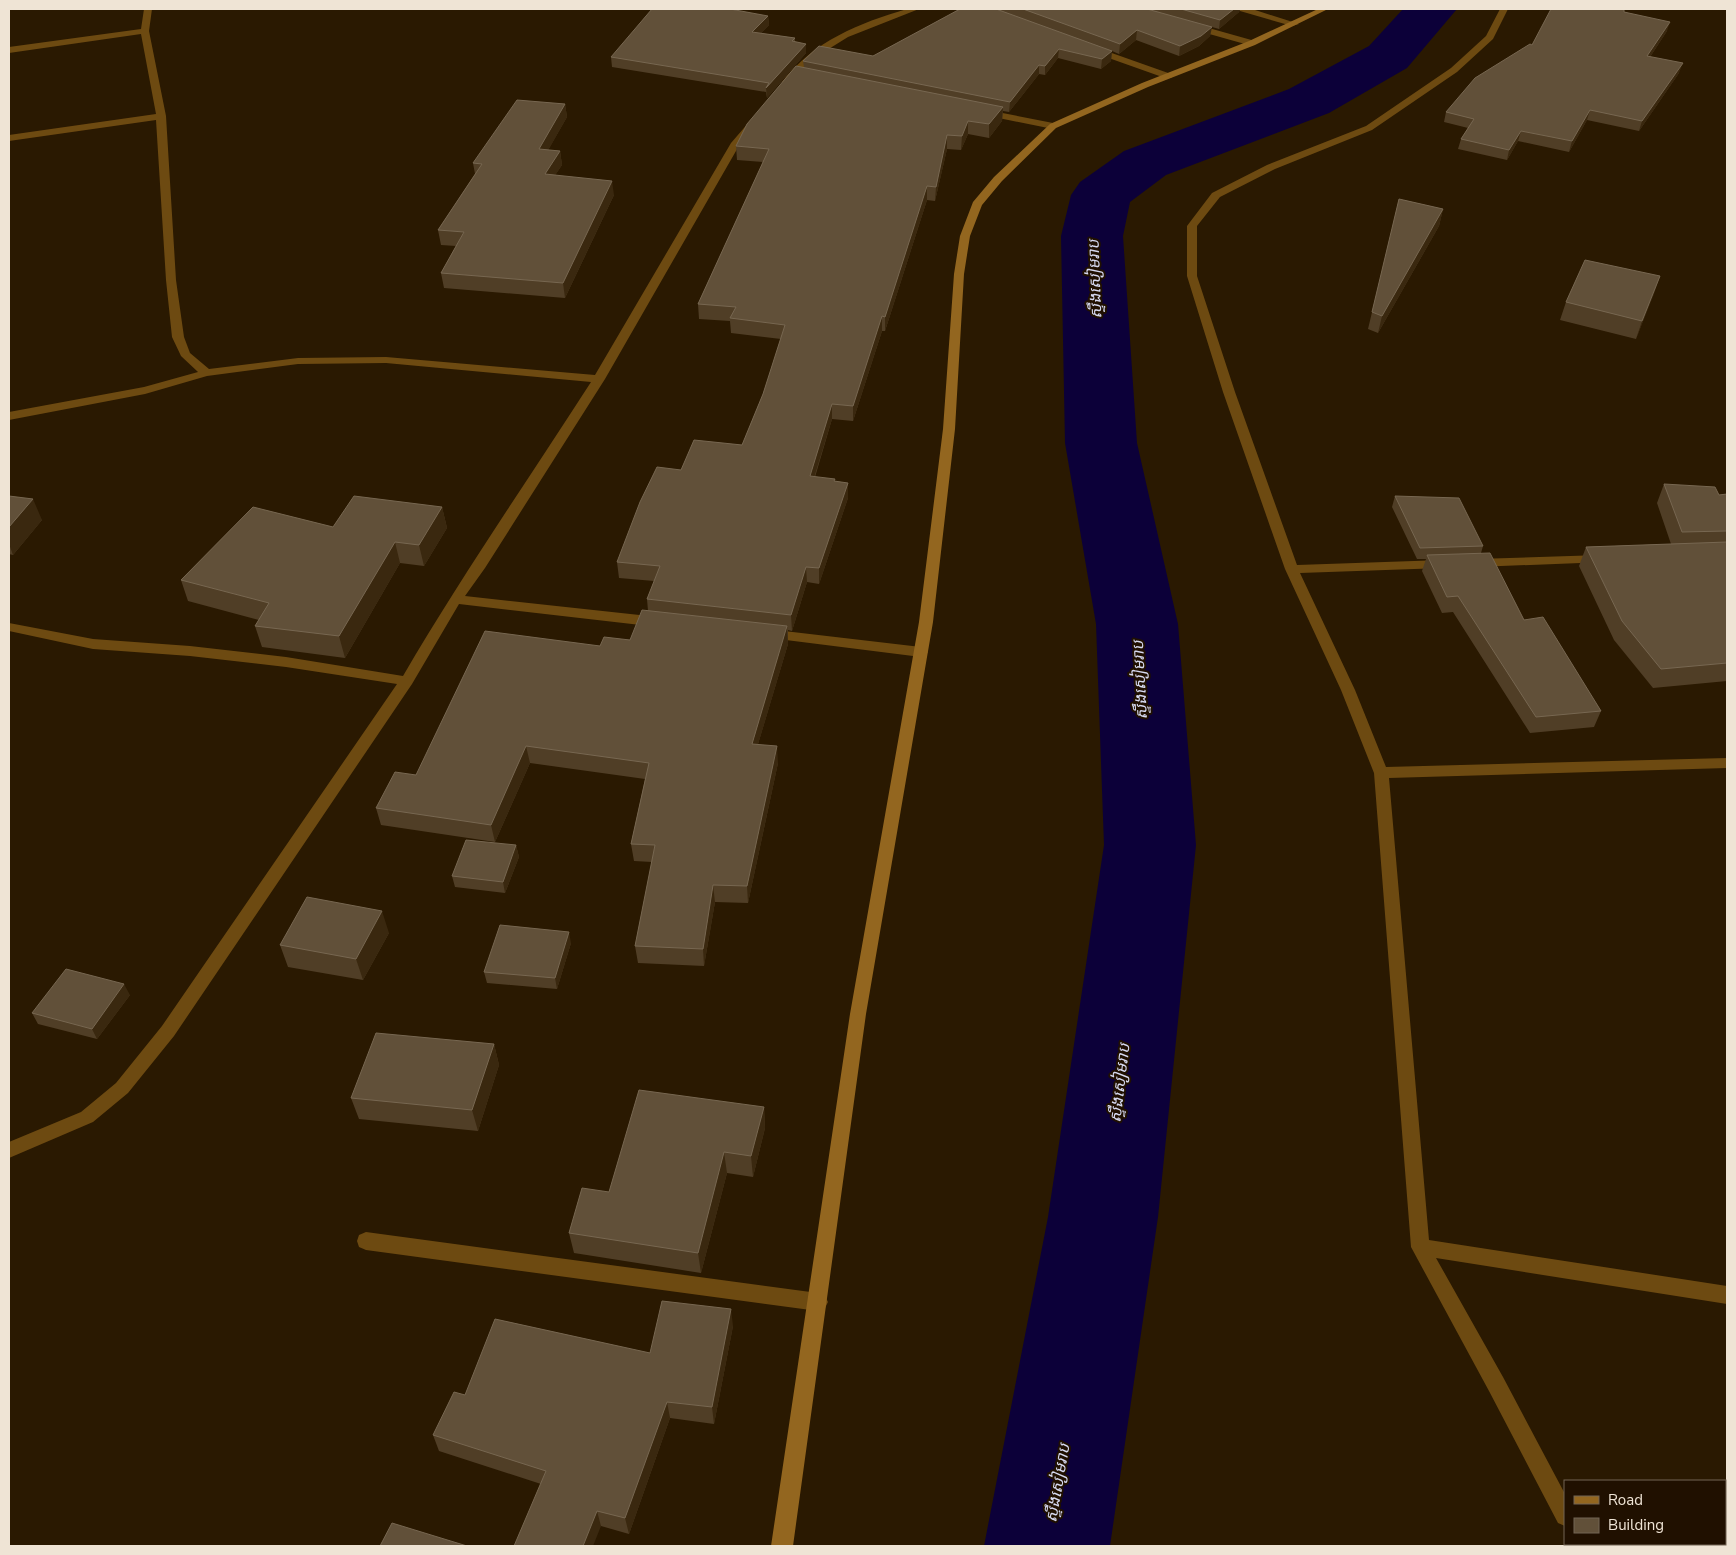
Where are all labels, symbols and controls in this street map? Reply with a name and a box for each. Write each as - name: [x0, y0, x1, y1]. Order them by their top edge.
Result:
- water label: ស្ទឹងសៀមរាប: [1083, 237, 1107, 319]
- water label: ស្ទឹងសៀមរាប: [1127, 638, 1153, 720]
- water label: ស្ទឹងសៀមរាប: [1104, 1041, 1136, 1124]
- water label: ស្ទឹងសៀមរាប: [1040, 1440, 1076, 1524]
- legend: [1564, 1480, 1726, 1545]
- text: Road: [1608, 1490, 1643, 1510]
- text: Building: [1608, 1515, 1664, 1535]

